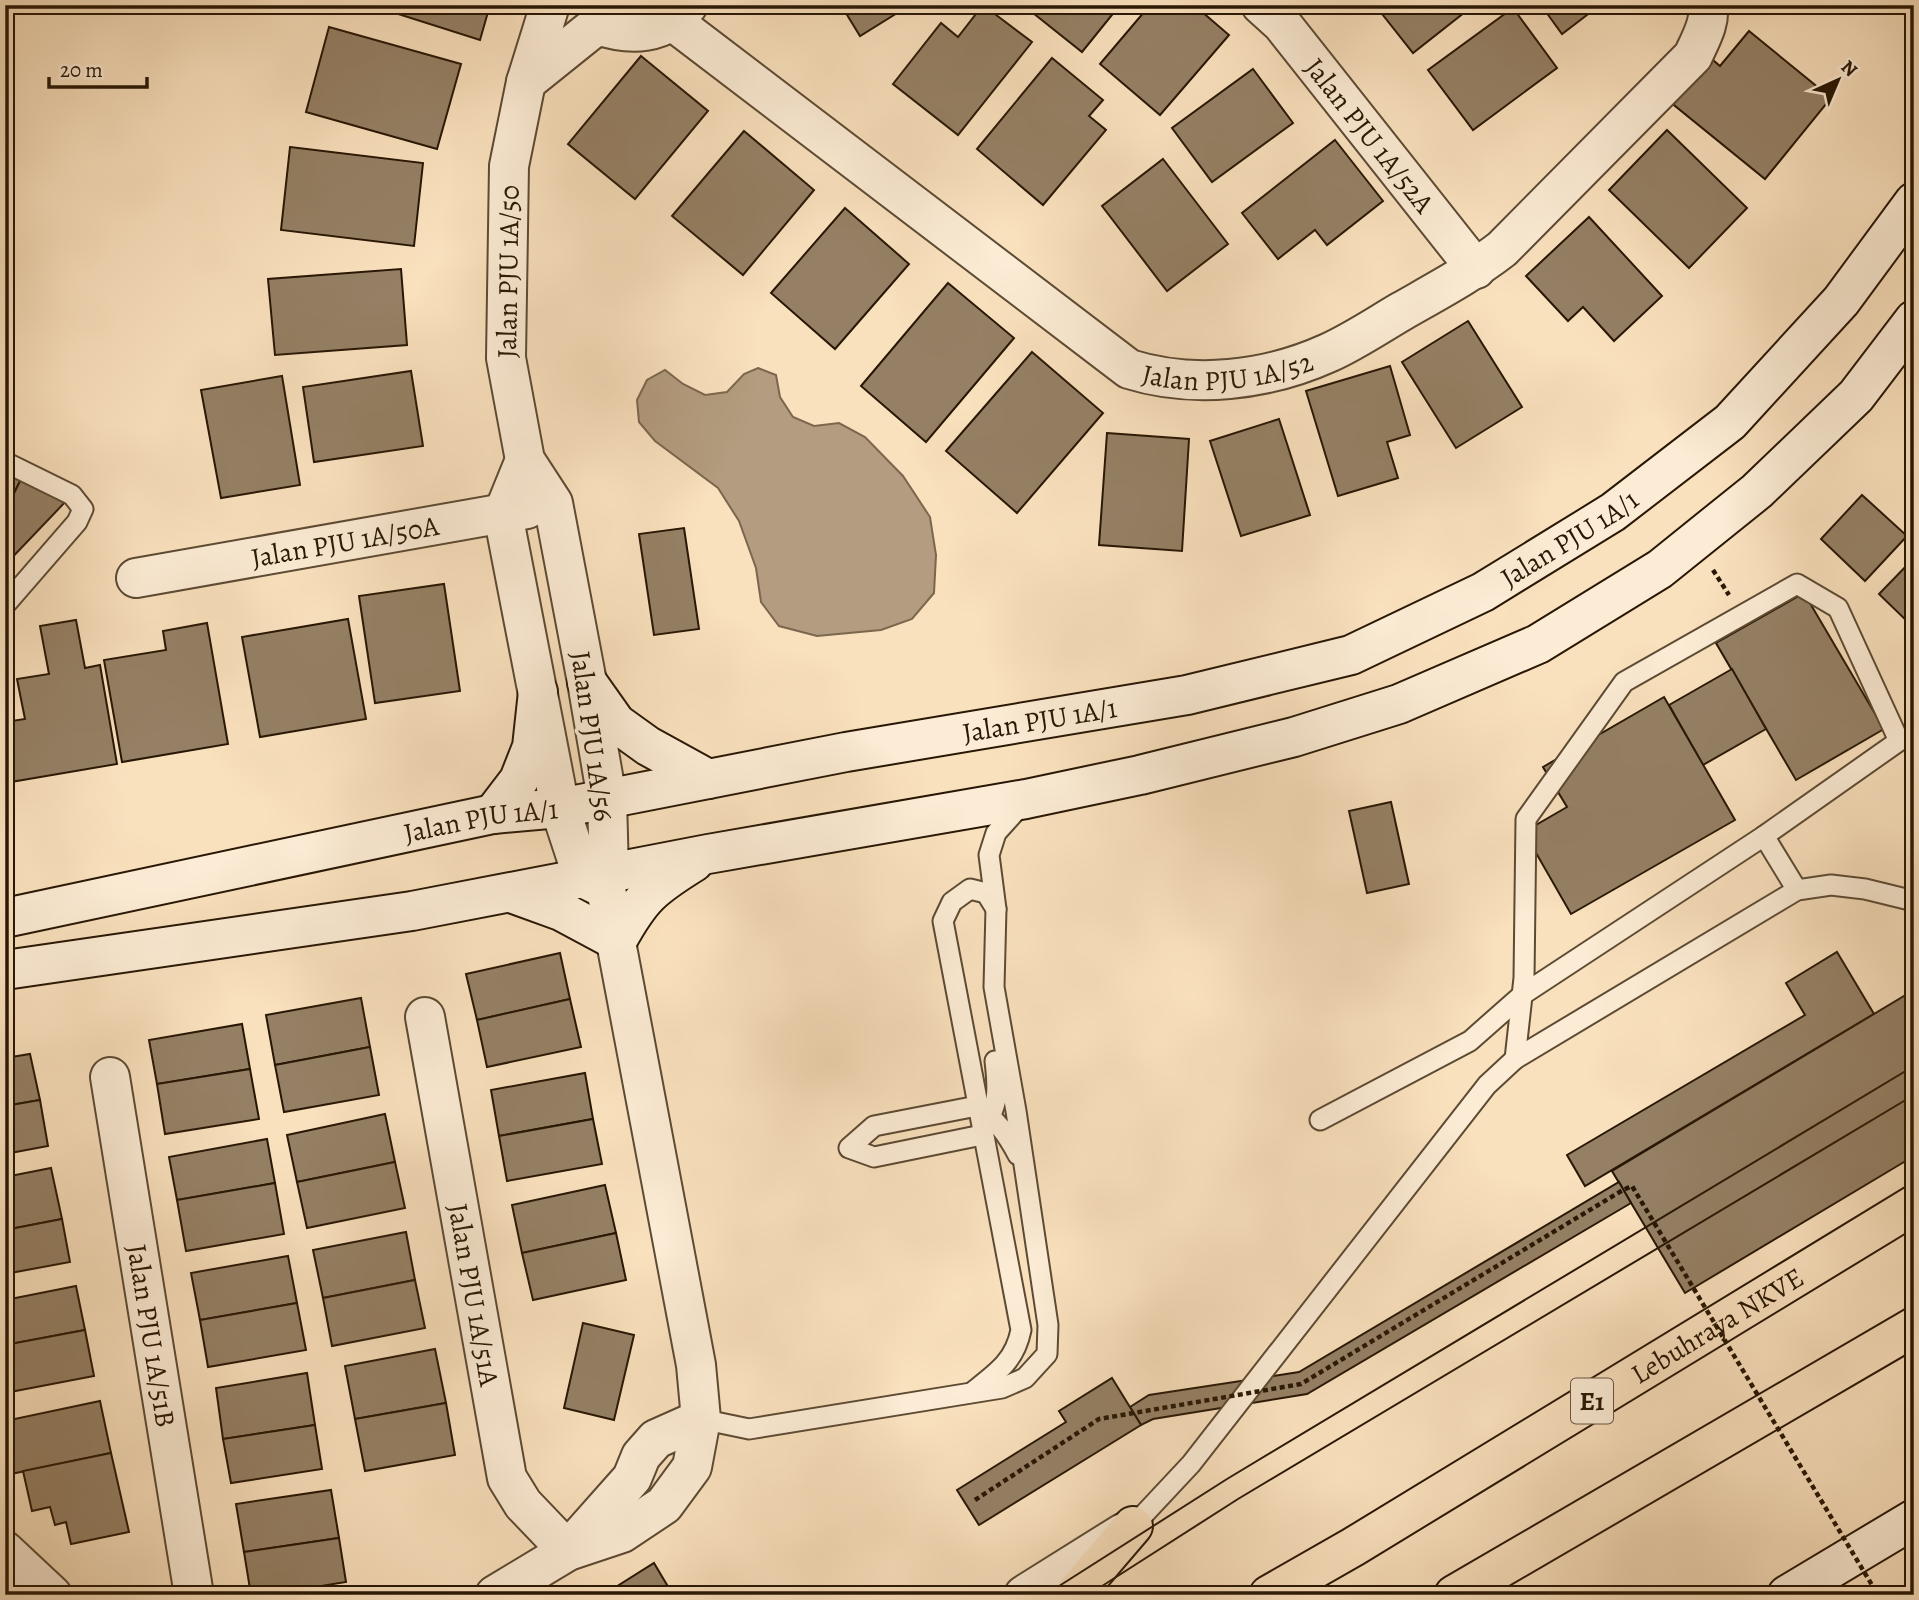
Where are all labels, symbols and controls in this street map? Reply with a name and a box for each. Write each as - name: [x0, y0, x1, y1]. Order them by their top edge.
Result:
- scale bar: [49, 46, 147, 90]
- north arrow: [1804, 46, 1874, 116]
- street label: Jalan PJU 1A/52A: [1296, 50, 1443, 222]
- text: N: [1835, 54, 1863, 83]
- text: 20 m: [60, 56, 103, 84]
- street label: Jalan PJU 1A/50: [488, 185, 529, 359]
- street label: Jalan PJU 1A/52: [1138, 343, 1318, 400]
- street label: Jalan PJU 1A/1: [1494, 481, 1647, 597]
- street label: Jalan PJU 1A/50A: [248, 507, 442, 577]
- street label: Jalan PJU 1A/56: [561, 649, 623, 824]
- street label: Jalan PJU 1A/1: [960, 689, 1120, 752]
- street label: Jalan PJU 1A/1: [400, 790, 560, 853]
- street label: Jalan PJU 1A/51A: [439, 1201, 508, 1390]
- street label: Jalan PJU 1A/51B: [117, 1241, 185, 1430]
- street label: Lebuhraya NKVE: [1624, 1259, 1811, 1393]
- road number: E1: [1571, 1378, 1613, 1424]

